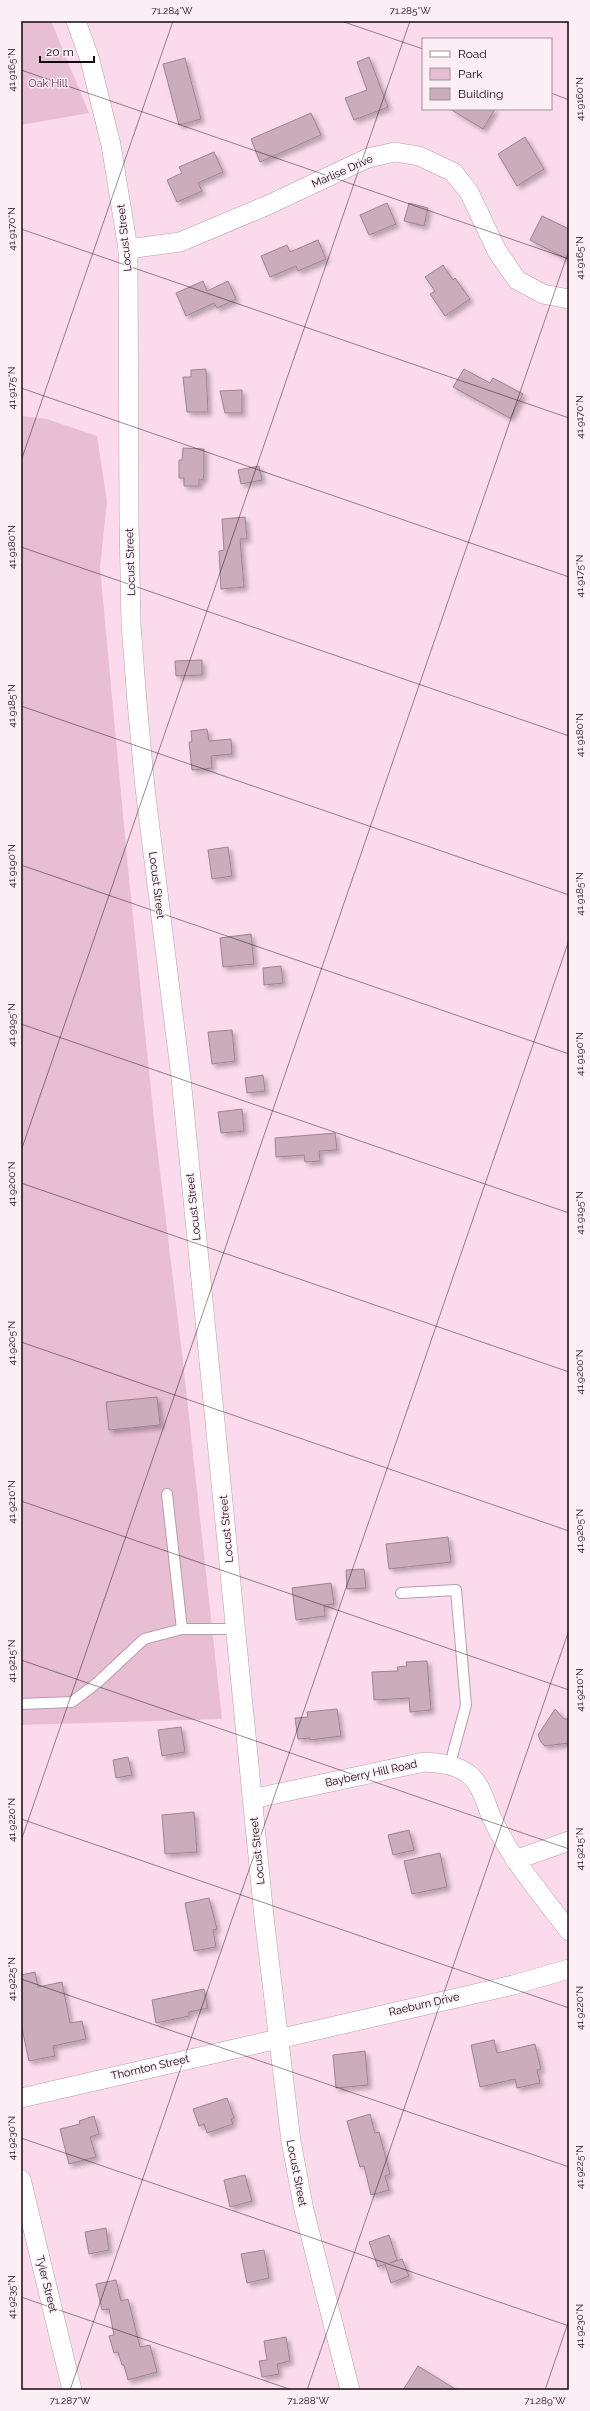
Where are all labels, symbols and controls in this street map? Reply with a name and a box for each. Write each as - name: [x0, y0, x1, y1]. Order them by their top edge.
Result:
- text: 71.284°W: [151, 5, 193, 16]
- text: 71.285°W: [389, 5, 431, 16]
- scale bar: [40, 38, 94, 64]
- legend: [422, 38, 552, 110]
- text: 20 m: [46, 45, 74, 59]
- text: Road: [458, 47, 487, 61]
- text: 41.9165°N: [6, 48, 17, 92]
- text: Park: [458, 67, 483, 81]
- park label: Oak Hill: [28, 77, 68, 90]
- text: 41.9160°N: [574, 77, 585, 121]
- text: Building: [458, 87, 504, 101]
- street label: Marlise Drive: [310, 152, 375, 191]
- street label: Locust Street: [114, 203, 135, 272]
- text: 41.9170°N: [6, 207, 17, 251]
- text: 41.9165°N: [574, 236, 585, 280]
- text: 41.9175°N: [6, 367, 17, 409]
- text: 41.9170°N: [574, 395, 585, 439]
- text: 41.9180°N: [6, 525, 17, 569]
- street label: Locust Street: [123, 528, 138, 596]
- text: 41.9175°N: [574, 555, 585, 597]
- text: 41.9185°N: [6, 684, 17, 728]
- text: 41.9180°N: [574, 713, 585, 757]
- text: 41.9190°N: [6, 844, 17, 888]
- street label: Locust Street: [146, 851, 167, 920]
- text: 41.9185°N: [574, 872, 585, 916]
- text: 41.9195°N: [6, 1003, 17, 1047]
- text: 41.9190°N: [574, 1032, 585, 1076]
- text: 41.9200°N: [6, 1161, 17, 1207]
- street label: Locust Street: [183, 1172, 204, 1241]
- text: 41.9195°N: [574, 1191, 585, 1235]
- text: 41.9205°N: [6, 1321, 17, 1365]
- text: 41.9200°N: [574, 1349, 585, 1395]
- text: 41.9210°N: [6, 1480, 17, 1524]
- street label: Locust Street: [217, 1494, 236, 1563]
- text: 41.9205°N: [574, 1509, 585, 1553]
- text: 41.9215°N: [6, 1640, 17, 1682]
- text: 41.9210°N: [574, 1668, 585, 1712]
- street label: Bayberry Hill Road: [324, 1757, 419, 1790]
- text: 41.9220°N: [6, 1798, 17, 1842]
- street label: Locust Street: [247, 1816, 268, 1885]
- text: 41.9215°N: [574, 1828, 585, 1870]
- text: 41.9225°N: [6, 1957, 17, 2001]
- text: 41.9220°N: [574, 1986, 585, 2030]
- street label: Raeburn Drive: [387, 1990, 461, 2019]
- street label: Thornton Street: [110, 2052, 191, 2083]
- text: 41.9230°N: [6, 2116, 17, 2160]
- street label: Locust Street: [284, 2139, 309, 2208]
- text: 41.9225°N: [574, 2145, 585, 2189]
- street label: Tyler Street: [33, 2254, 60, 2314]
- text: 41.9235°N: [6, 2275, 17, 2319]
- text: 41.9230°N: [574, 2304, 585, 2348]
- text: 71.287°W: [49, 2395, 91, 2406]
- text: 71.288°W: [287, 2395, 329, 2406]
- text: 71.289°W: [524, 2395, 566, 2406]

